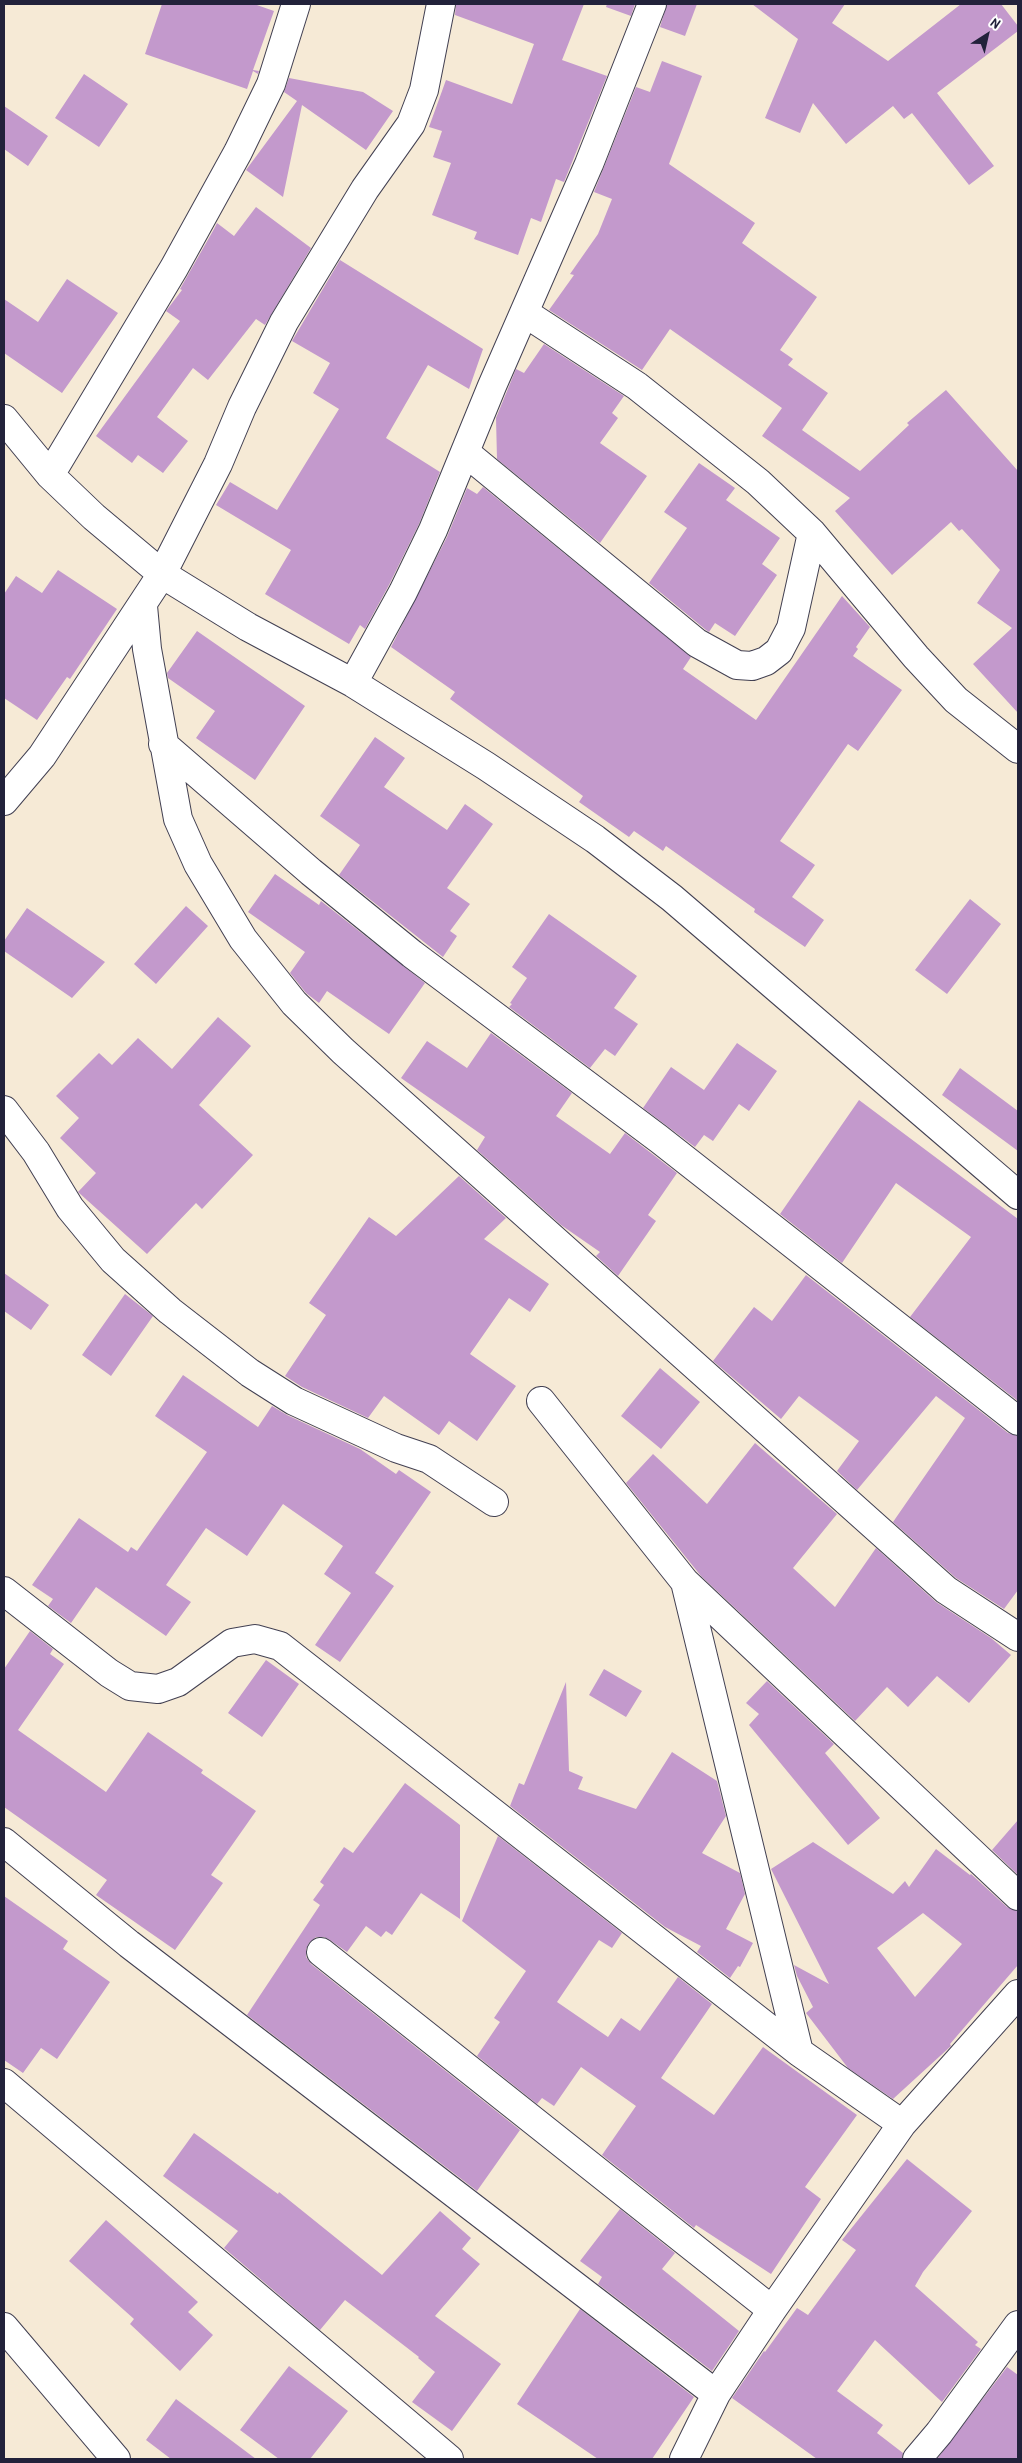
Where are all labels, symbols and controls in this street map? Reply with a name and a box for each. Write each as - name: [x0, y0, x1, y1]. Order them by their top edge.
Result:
- north arrow: [962, 10, 1012, 60]
- text: N: [987, 12, 1004, 32]

